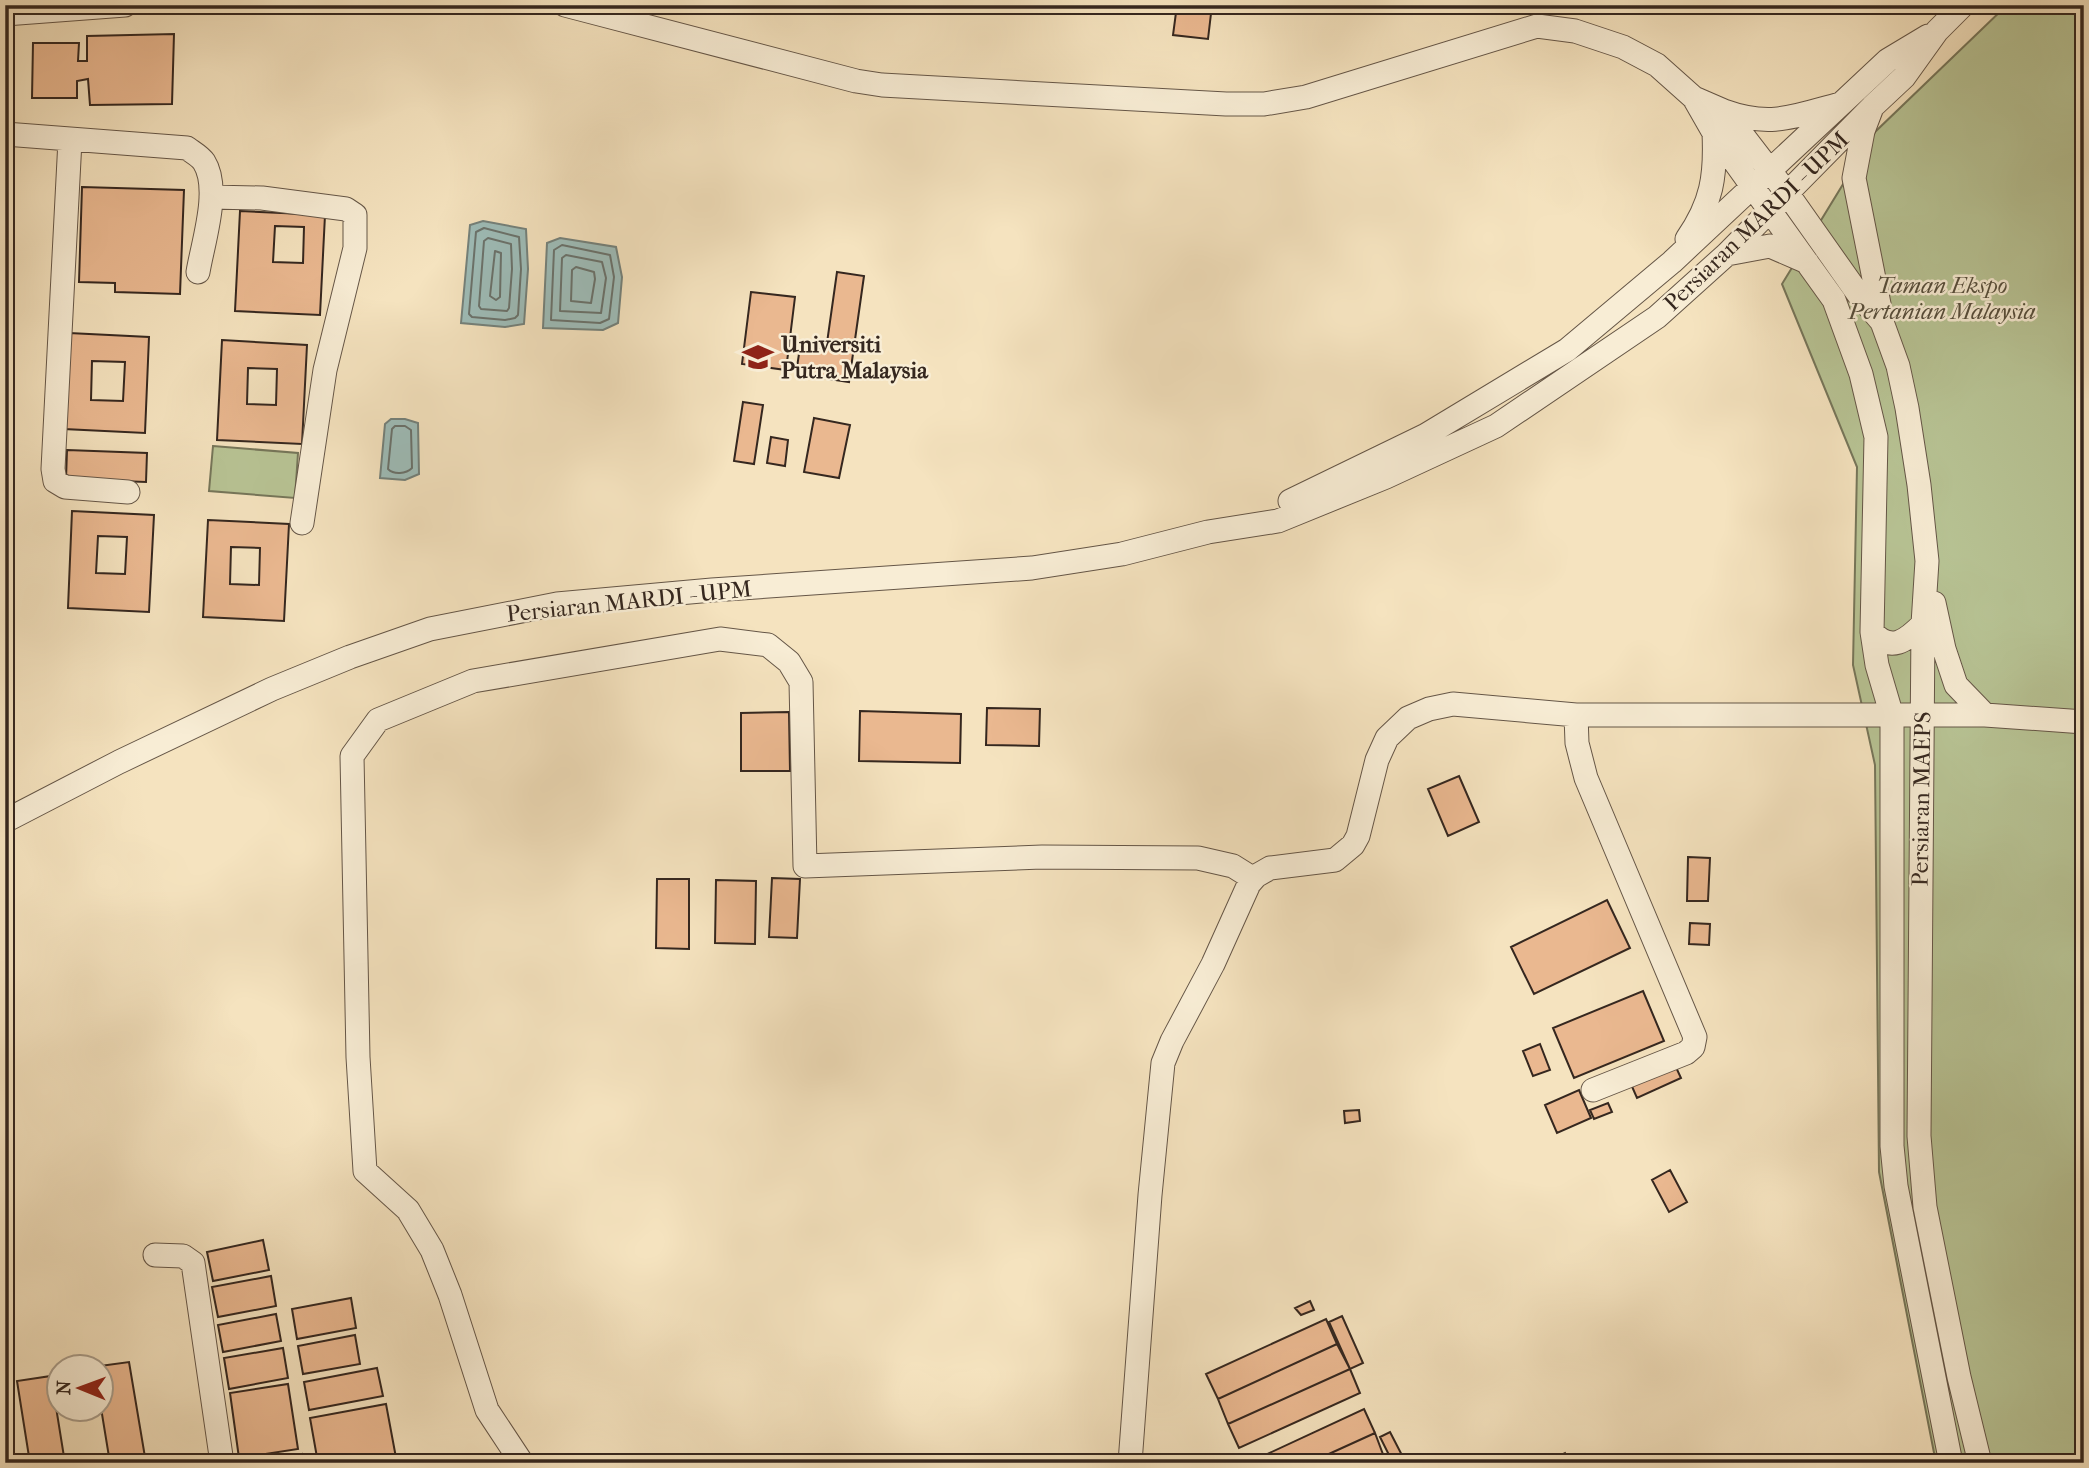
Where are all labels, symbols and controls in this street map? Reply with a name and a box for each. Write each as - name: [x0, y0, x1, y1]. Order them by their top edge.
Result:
- street label: Persiaran MARDI - UPM: [1658, 126, 1854, 317]
- park label: Taman Ekspo Pertanian Malaysia: [1847, 272, 2036, 325]
- place label: Universiti Putra Malaysia: [780, 331, 929, 384]
- school or university icon: Universiti Putra Malaysia: [741, 340, 775, 374]
- street label: Persiaran MARDI - UPM: [505, 575, 753, 628]
- street label: Persiaran MAEPS: [1906, 711, 1937, 887]
- north arrow: [46, 1352, 116, 1422]
- text: N: [53, 1380, 75, 1395]

